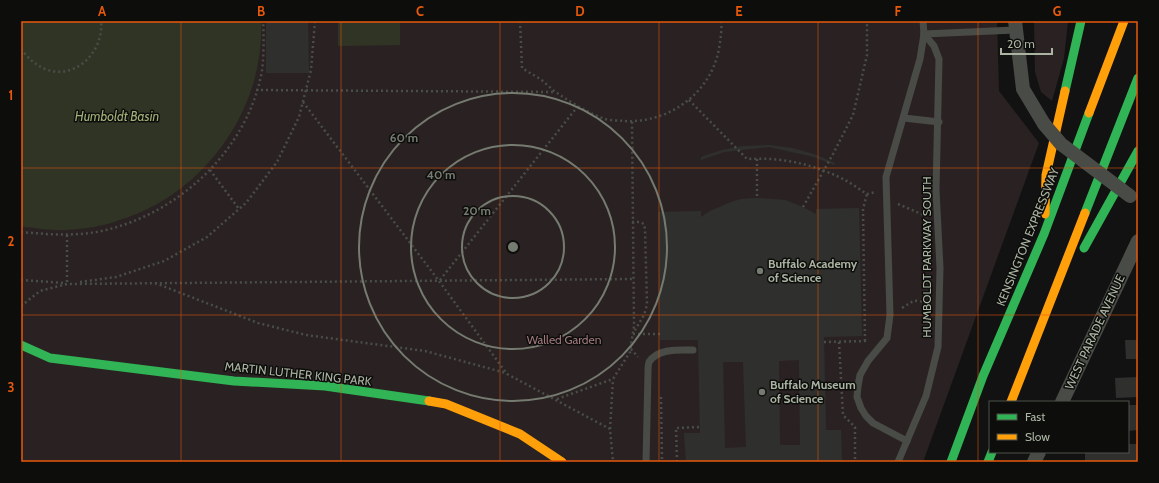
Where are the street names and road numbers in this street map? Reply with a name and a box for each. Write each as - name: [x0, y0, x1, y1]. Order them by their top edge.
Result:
- street label: KENSINGTON EXPRESSWAY: [993, 165, 1062, 308]
- street label: HUMBOLDT PARKWAY SOUTH: [919, 176, 934, 338]
- street label: WEST PARADE AVENUE: [1061, 272, 1128, 392]
- street label: MARTIN LUTHER KING PARK: [224, 358, 372, 389]

